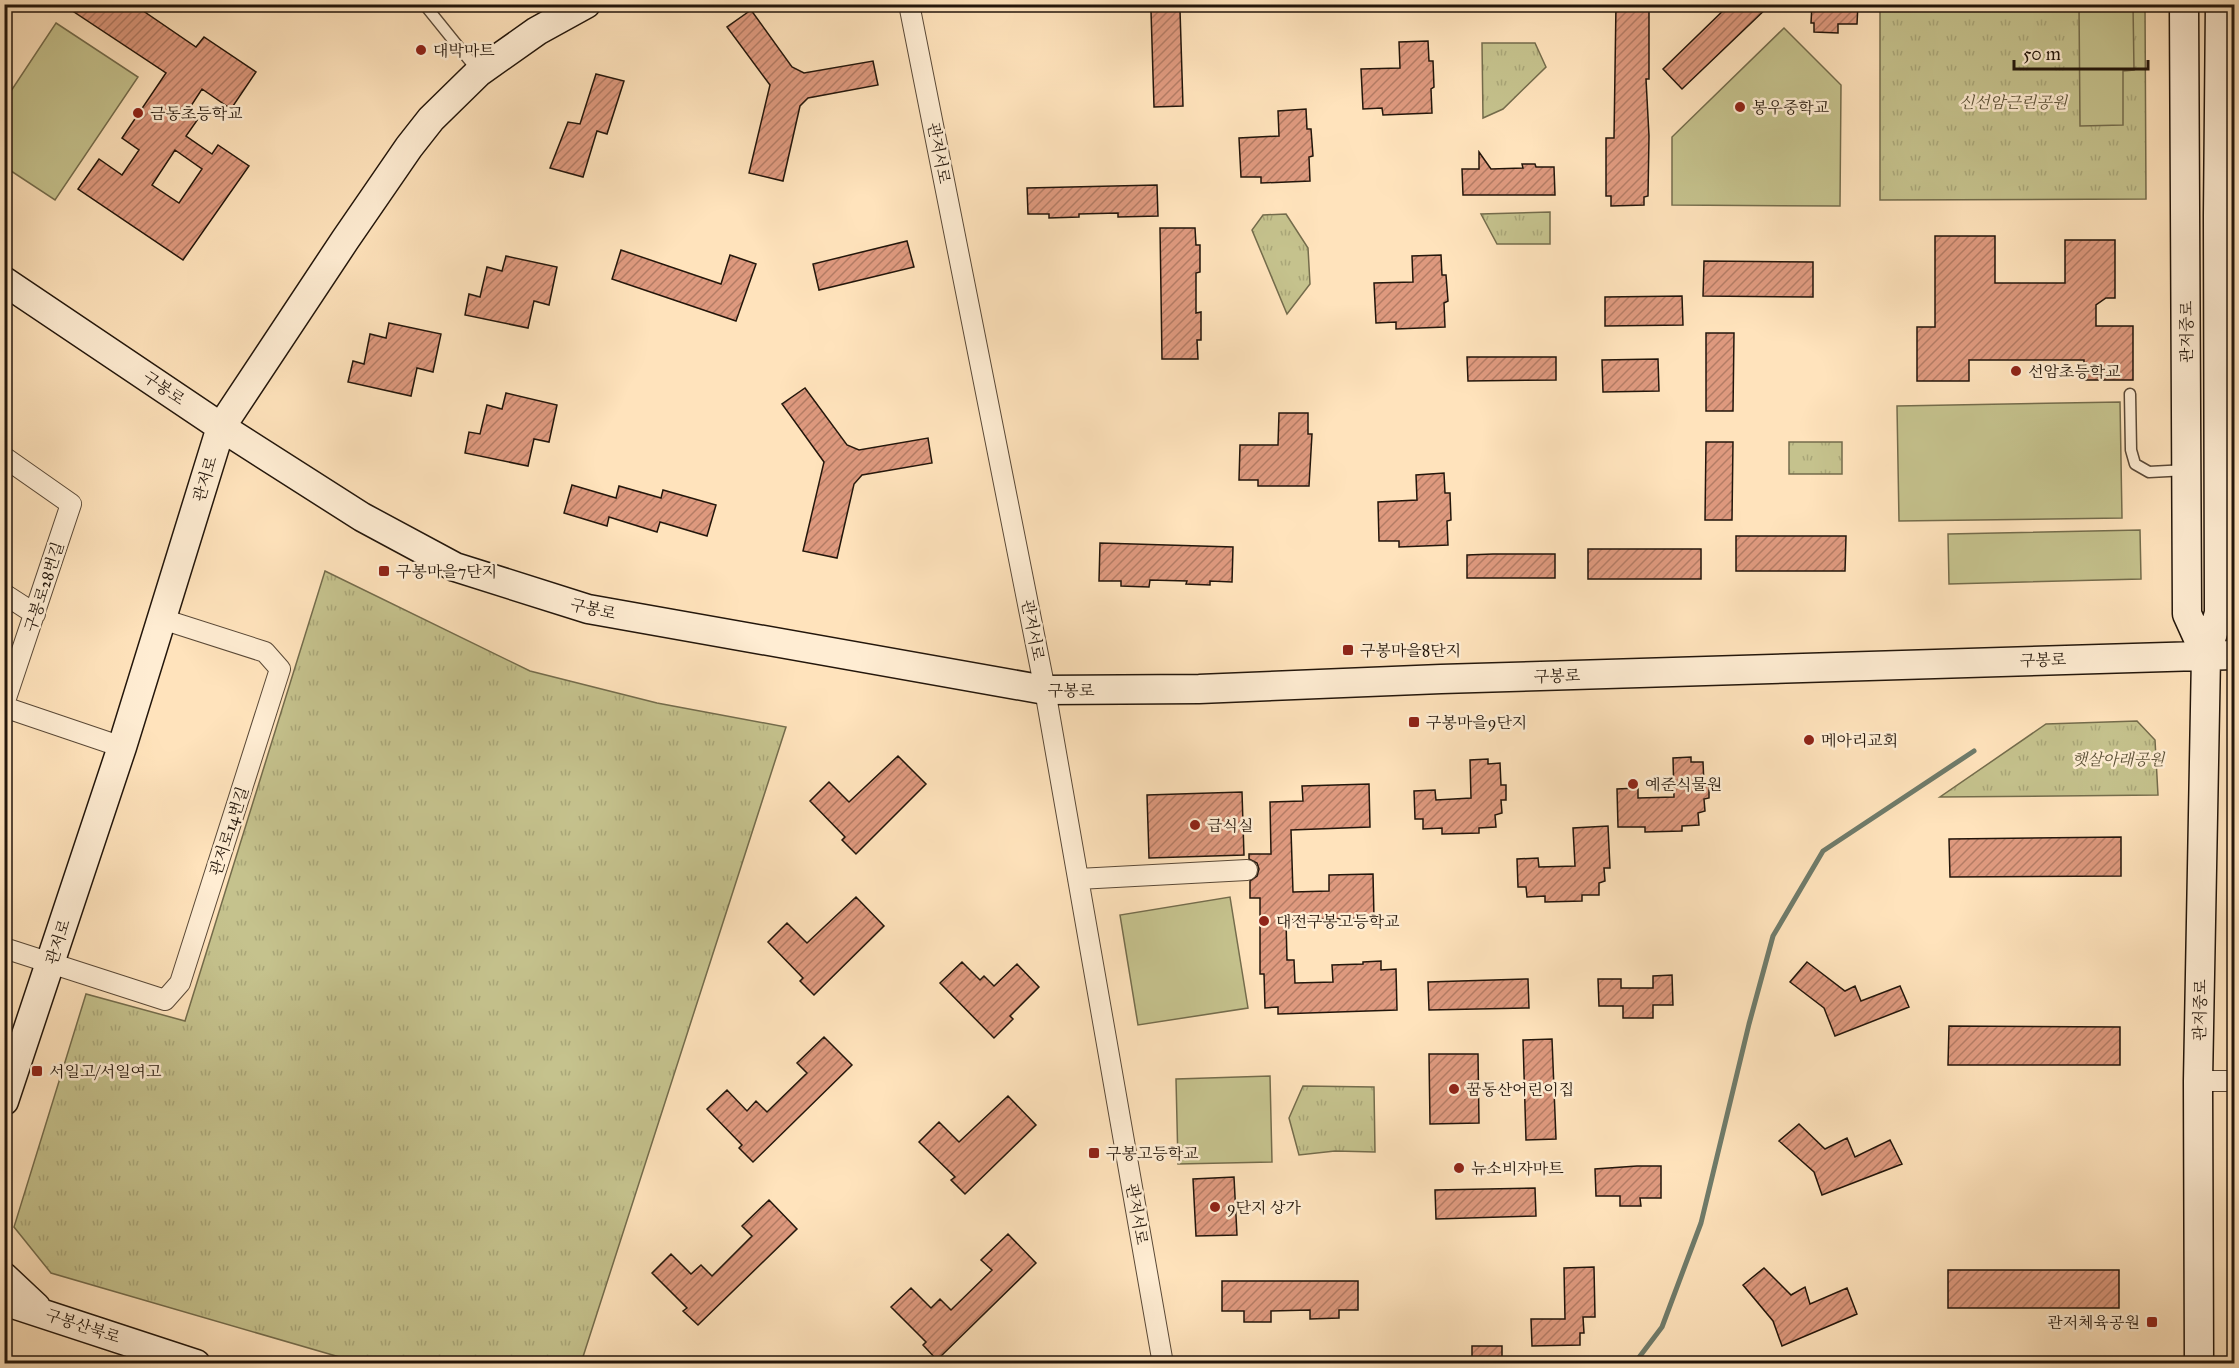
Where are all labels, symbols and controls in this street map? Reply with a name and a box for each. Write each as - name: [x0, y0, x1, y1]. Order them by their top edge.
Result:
- scale bar: [2014, 33, 2148, 71]
- place label: 대박마트: [433, 41, 495, 60]
- marker: 대박마트: [414, 43, 428, 57]
- text: 50 m: [2023, 43, 2061, 65]
- park label: 신선암근린공원: [1959, 93, 2069, 112]
- place label: 봉우중학교: [1752, 98, 1829, 117]
- marker: 봉우중학교: [1733, 100, 1747, 114]
- place label: 금동초등학교: [150, 104, 243, 123]
- marker: 금동초등학교: [131, 106, 145, 120]
- street label: 관저서로: [924, 121, 954, 186]
- street label: 관저중로: [2177, 301, 2196, 363]
- place label: 선암초등학교: [2028, 362, 2121, 381]
- marker: 선암초등학교: [2009, 364, 2023, 378]
- street label: 구봉로: [139, 367, 189, 409]
- street label: 관저로: [189, 454, 221, 504]
- street label: 구봉로28번길: [20, 540, 68, 634]
- place label: 구봉마을7단지: [396, 562, 497, 581]
- marker: 구봉마을7단지: [377, 564, 391, 578]
- street label: 구봉로: [568, 595, 618, 624]
- street label: 관저서로: [1018, 598, 1048, 663]
- place label: 구봉마을8단지: [1360, 641, 1461, 660]
- marker: 구봉마을8단지: [1341, 643, 1355, 657]
- street label: 구봉로: [2019, 650, 2067, 670]
- street label: 구봉로: [1533, 666, 1581, 686]
- street label: 구봉로: [1048, 681, 1095, 700]
- place label: 구봉마을9단지: [1426, 713, 1527, 732]
- marker: 구봉마을9단지: [1407, 715, 1421, 729]
- place label: 메아리교회: [1821, 731, 1898, 750]
- marker: 메아리교회: [1802, 733, 1816, 747]
- park label: 햇살아래공원: [2072, 750, 2166, 769]
- place label: 예준식물원: [1645, 775, 1722, 794]
- marker: 예준식물원: [1626, 777, 1640, 791]
- street label: 관저로14번길: [206, 784, 252, 878]
- place label: 급식실: [1207, 816, 1253, 835]
- marker: 급식실: [1188, 818, 1202, 832]
- place label: 대전구봉고등학교: [1276, 912, 1400, 931]
- marker: 대전구봉고등학교: [1257, 914, 1271, 928]
- street label: 관저로: [42, 917, 74, 967]
- street label: 관저중로: [2190, 978, 2210, 1041]
- place label: 서일고/서일여고: [49, 1062, 162, 1081]
- marker: 서일고/서일여고: [30, 1064, 44, 1078]
- place label: 꿈동산어린이집: [1466, 1080, 1574, 1099]
- marker: 꿈동산어린이집: [1447, 1082, 1461, 1096]
- place label: 구봉고등학교: [1106, 1144, 1199, 1163]
- marker: 구봉고등학교: [1087, 1146, 1101, 1160]
- place label: 뉴소비자마트: [1471, 1159, 1564, 1178]
- marker: 뉴소비자마트: [1452, 1161, 1466, 1175]
- street label: 관저서로: [1122, 1182, 1152, 1247]
- place label: 9단지 상가: [1227, 1198, 1301, 1217]
- marker: 9단지 상가: [1208, 1200, 1222, 1214]
- street label: 구봉산북로: [43, 1305, 123, 1347]
- place label: 관저체육공원: [2047, 1313, 2140, 1332]
- marker: 관저체육공원: [2145, 1315, 2159, 1329]

